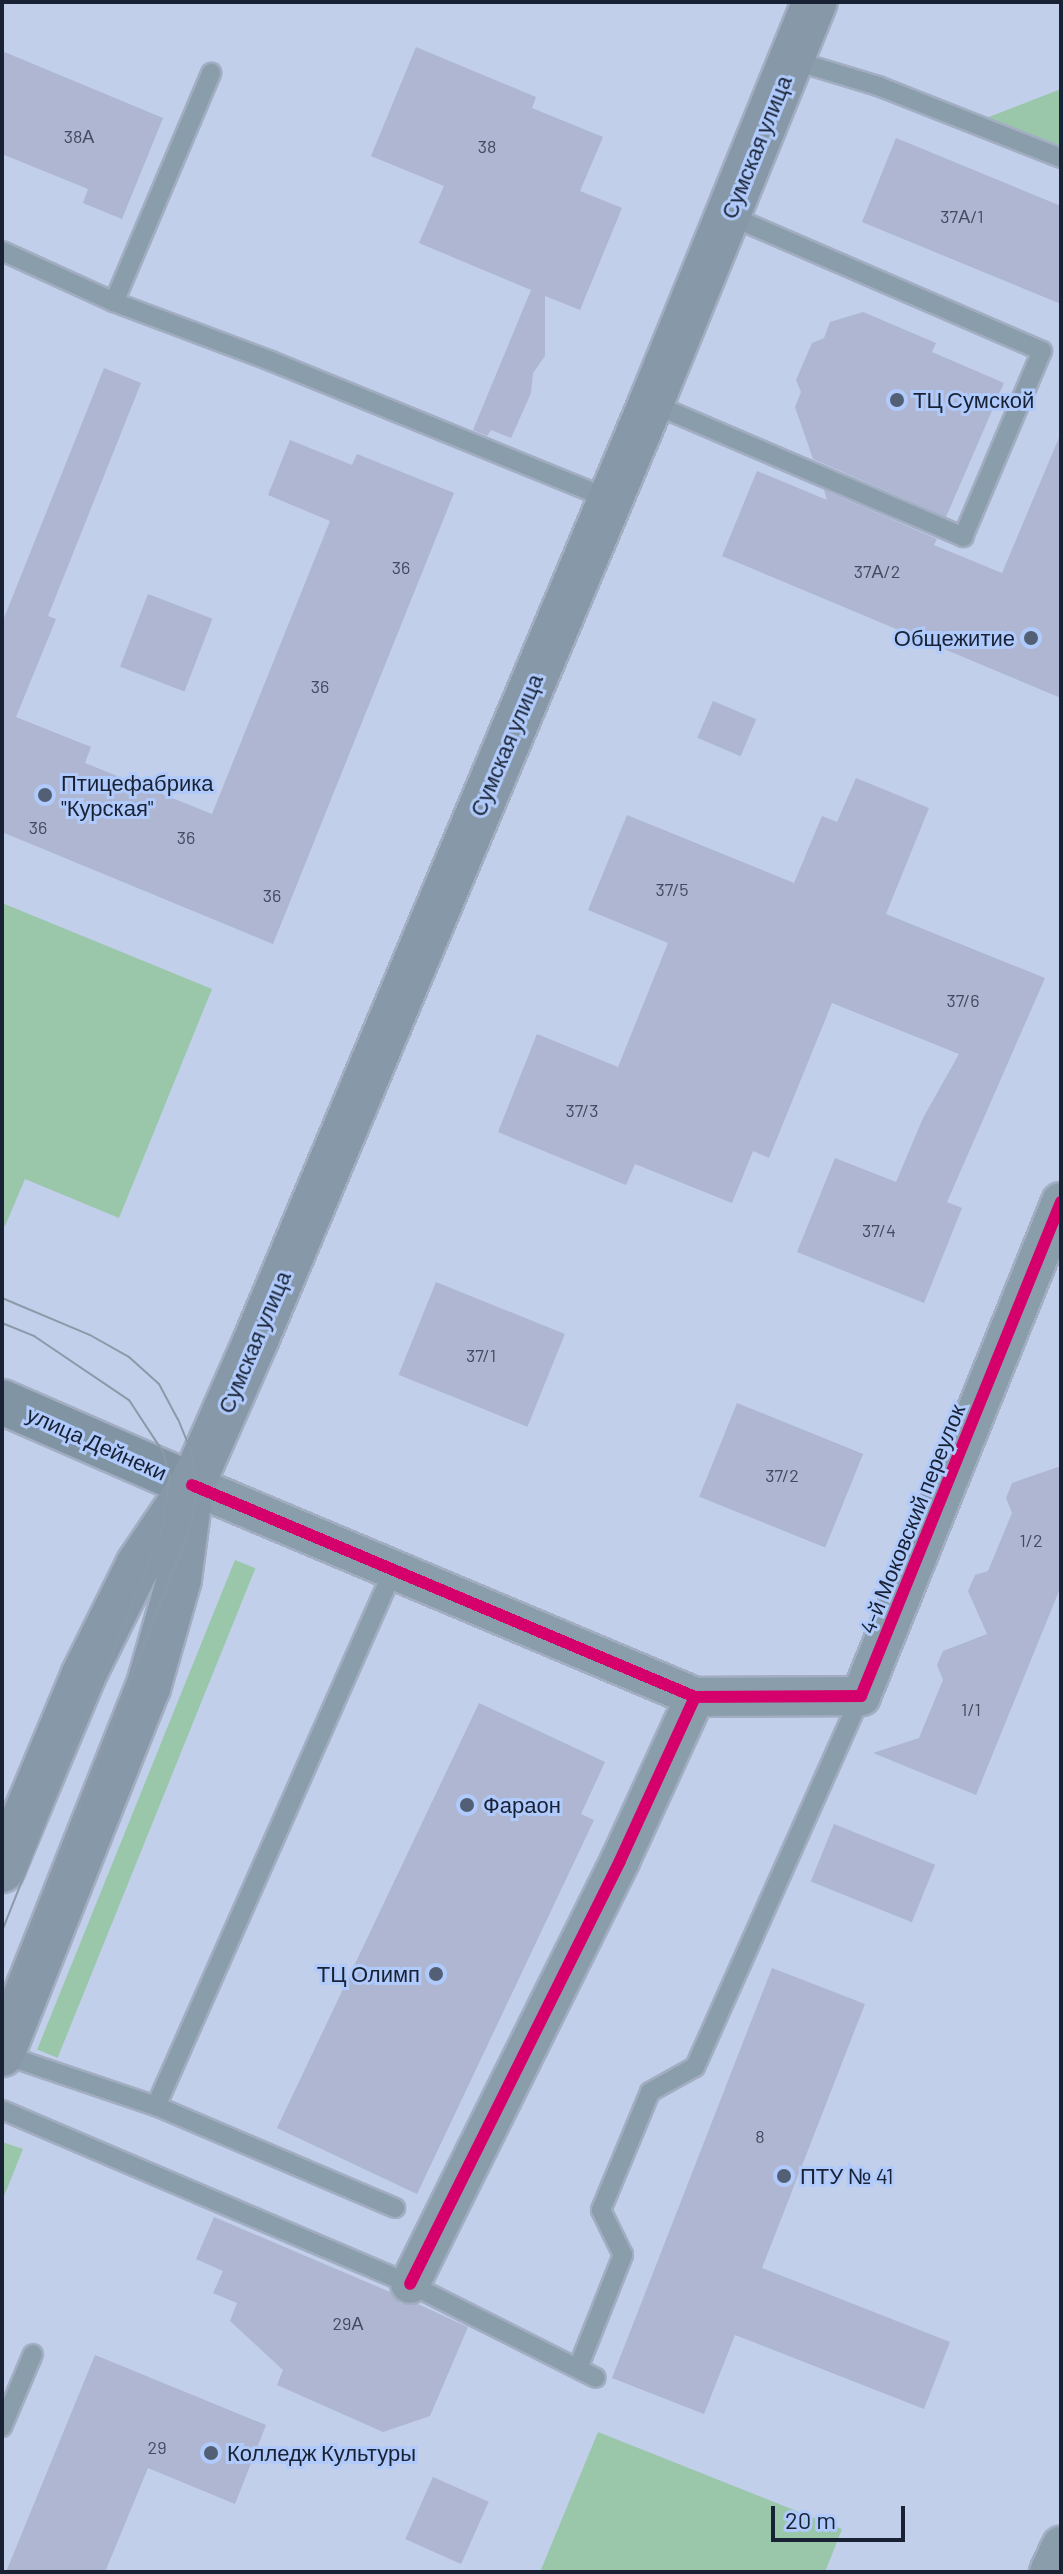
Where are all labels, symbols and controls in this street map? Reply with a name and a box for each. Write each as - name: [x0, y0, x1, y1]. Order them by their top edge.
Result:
- street label: Сумская улица: [715, 72, 797, 222]
- house number: 38А: [64, 125, 94, 147]
- house number: 38: [478, 135, 496, 157]
- house number: 37А/1: [940, 205, 984, 227]
- place label: ТЦ Сумской: [913, 387, 1034, 413]
- marker: ТЦ Сумской: [888, 391, 906, 409]
- house number: 36: [392, 556, 410, 578]
- house number: 37А/2: [854, 560, 900, 582]
- place label: Общежитие: [894, 625, 1015, 651]
- marker: Общежитие: [1022, 629, 1040, 647]
- street label: Сумская улица: [464, 670, 548, 820]
- house number: 36: [311, 675, 329, 697]
- place label: Птицефабрика "Курская": [61, 769, 214, 820]
- marker: Птицефабрика "Курская": [36, 786, 54, 804]
- house number: 36: [29, 816, 47, 838]
- house number: 36: [177, 826, 195, 848]
- house number: 37/5: [655, 878, 689, 900]
- house number: 36: [263, 884, 281, 906]
- house number: 37/6: [946, 989, 980, 1011]
- house number: 37/3: [565, 1099, 599, 1121]
- house number: 37/4: [862, 1219, 896, 1241]
- street label: Сумская улица: [212, 1267, 296, 1417]
- house number: 37/1: [466, 1344, 496, 1366]
- street label: улица Дейнеки: [23, 1400, 171, 1486]
- street label: 4-й Моковский переулок: [854, 1400, 970, 1638]
- house number: 37/2: [765, 1464, 799, 1486]
- house number: 1/2: [1019, 1529, 1043, 1551]
- house number: 1/1: [961, 1698, 981, 1720]
- place label: Фараон: [483, 1792, 561, 1818]
- marker: Фараон: [458, 1796, 476, 1814]
- place label: ТЦ Олимп: [317, 1961, 420, 1987]
- marker: ТЦ Олимп: [427, 1965, 445, 1983]
- house number: 8: [755, 2125, 765, 2147]
- place label: ПТУ № 41: [800, 2163, 893, 2189]
- marker: ПТУ № 41: [775, 2167, 793, 2185]
- house number: 29А: [332, 2312, 364, 2334]
- house number: 29: [147, 2436, 167, 2458]
- place label: Колледж Культуры: [227, 2440, 416, 2466]
- marker: Колледж Культуры: [202, 2444, 220, 2462]
- scale bar: [775, 2490, 909, 2540]
- text: 20 m: [785, 2505, 836, 2534]

